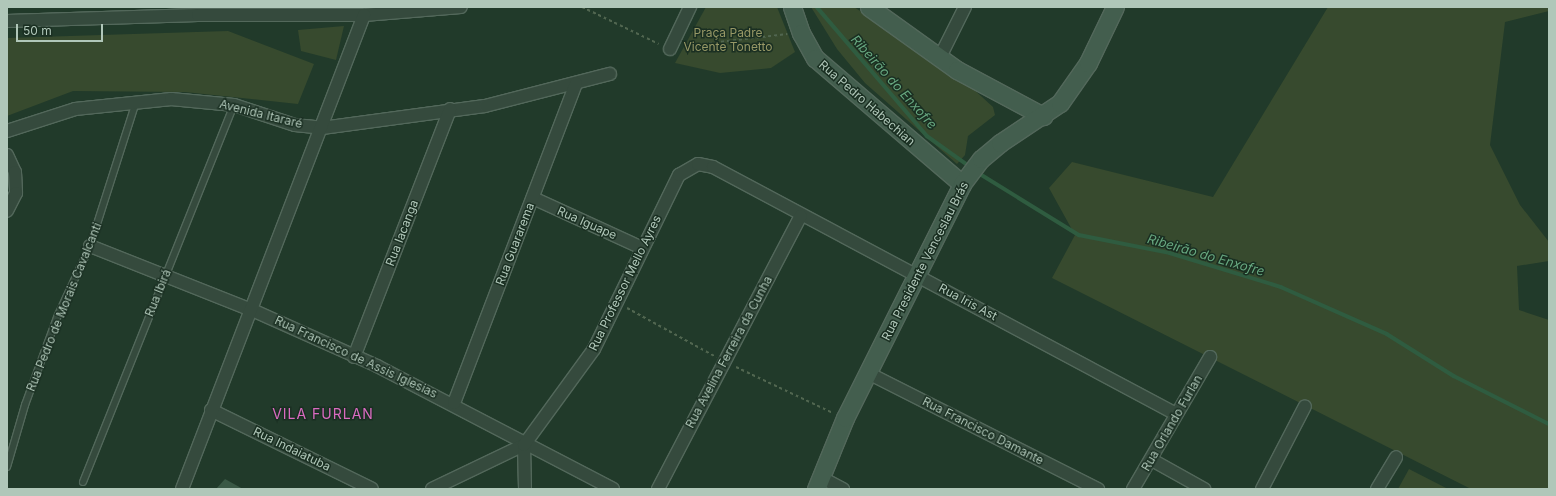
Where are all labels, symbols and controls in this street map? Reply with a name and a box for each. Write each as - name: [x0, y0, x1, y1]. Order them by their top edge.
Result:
- scale bar: [18, 16, 105, 42]
- text: 50 m: [23, 23, 52, 38]
- park label: Praça Padre Vicente Tonetto: [683, 26, 773, 54]
- water label: Ribeirão do Enxofre: [848, 32, 940, 132]
- street label: Rua Pedro Habechian: [816, 57, 918, 149]
- street label: Avenida Itararé: [218, 97, 304, 131]
- street label: Rua Presidente Venceslau Brás: [879, 179, 971, 343]
- street label: Rua Iacanga: [383, 198, 421, 268]
- street label: Rua Guararema: [493, 201, 537, 287]
- street label: Rua Iguape: [555, 203, 619, 243]
- street label: Rua Professor Mello Ayres: [586, 213, 664, 353]
- street label: Rua Pedro de Morais Cavalcanti: [23, 221, 105, 393]
- water label: Ribeirão do Enxofre: [1146, 231, 1266, 279]
- street label: Rua Ibirá: [142, 267, 174, 319]
- street label: Rua Avelina Ferreira da Cunha: [683, 273, 775, 431]
- street label: Rua Iris Ast: [936, 281, 1000, 323]
- street label: Rua Francisco de Assis Iglesias: [272, 313, 440, 401]
- street label: Rua Orlando Furlan: [1139, 372, 1205, 474]
- street label: Rua Francisco Damante: [920, 394, 1046, 468]
- district label: VILA FURLAN: [272, 406, 374, 422]
- street label: Rua Indaiatuba: [251, 424, 333, 474]

